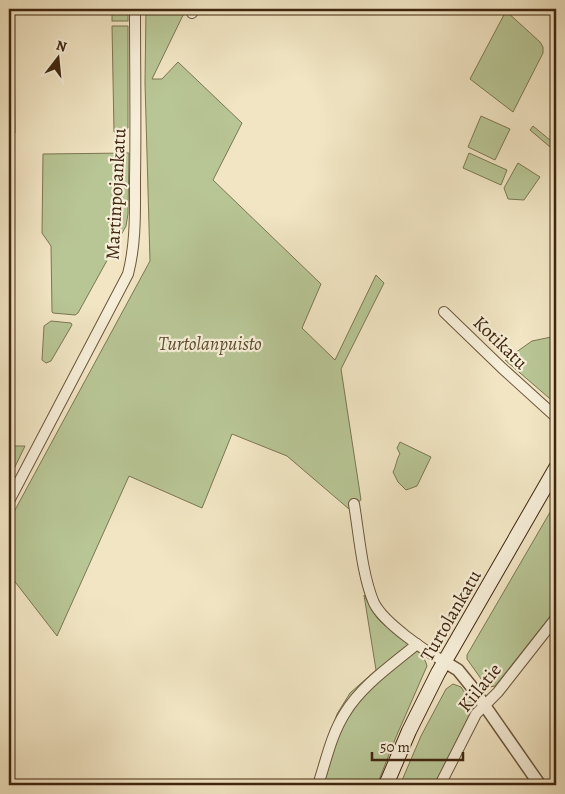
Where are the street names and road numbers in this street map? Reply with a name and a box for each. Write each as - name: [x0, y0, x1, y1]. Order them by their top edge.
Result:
- street label: Martinpojankatu: [100, 127, 132, 261]
- street label: Kotikatu: [467, 310, 534, 376]
- street label: Turtolankatu: [414, 564, 488, 666]
- street label: Kiilatie: [452, 658, 508, 718]

